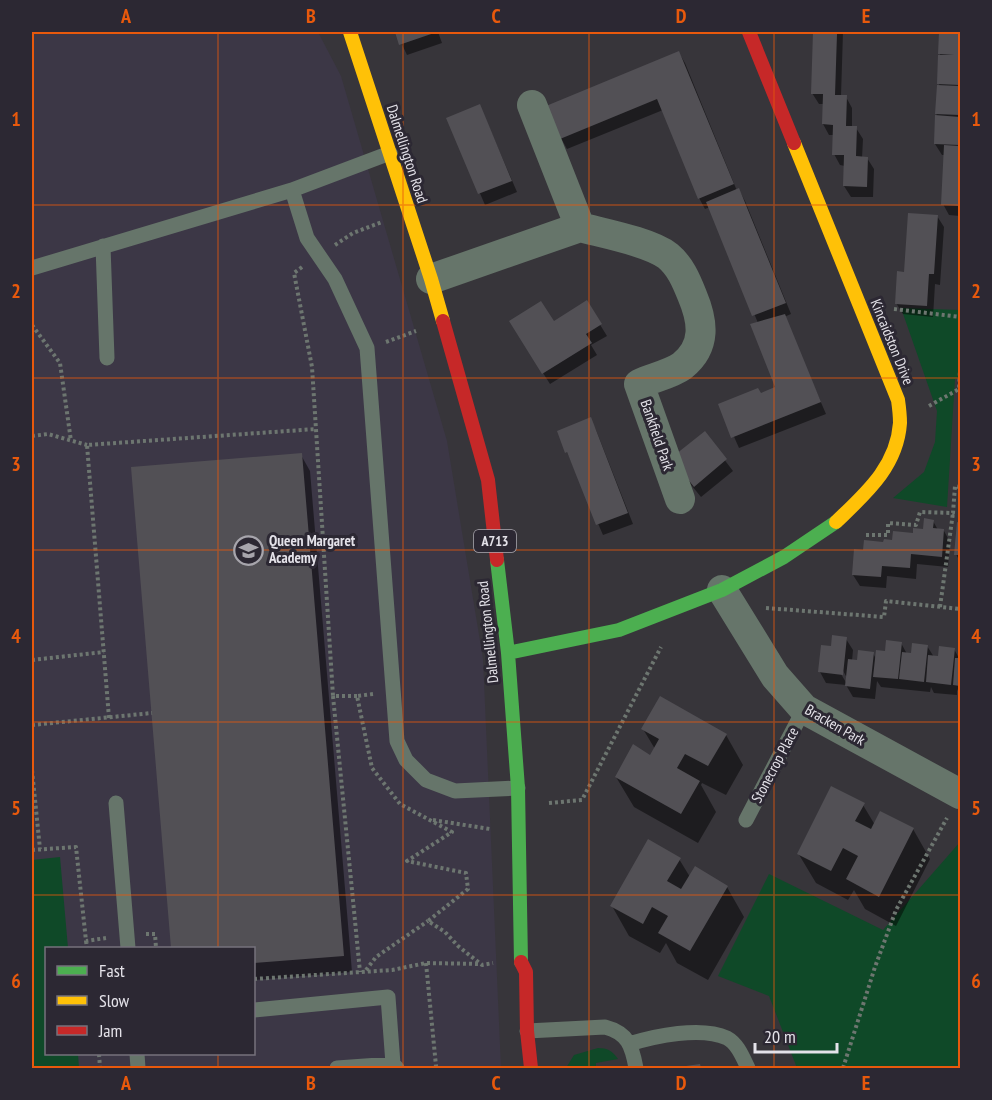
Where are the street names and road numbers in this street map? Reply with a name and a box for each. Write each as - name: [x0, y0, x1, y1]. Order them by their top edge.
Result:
- street label: Dalmellington Road: [383, 102, 432, 206]
- street label: Kincaidston Drive: [867, 296, 918, 388]
- street label: Bankfield Park: [636, 397, 679, 473]
- road number: A713: [474, 530, 516, 552]
- street label: Dalmellington Road: [473, 580, 502, 684]
- street label: Bracken Park: [802, 700, 869, 749]
- street label: Stonecrop Place: [747, 724, 802, 806]

